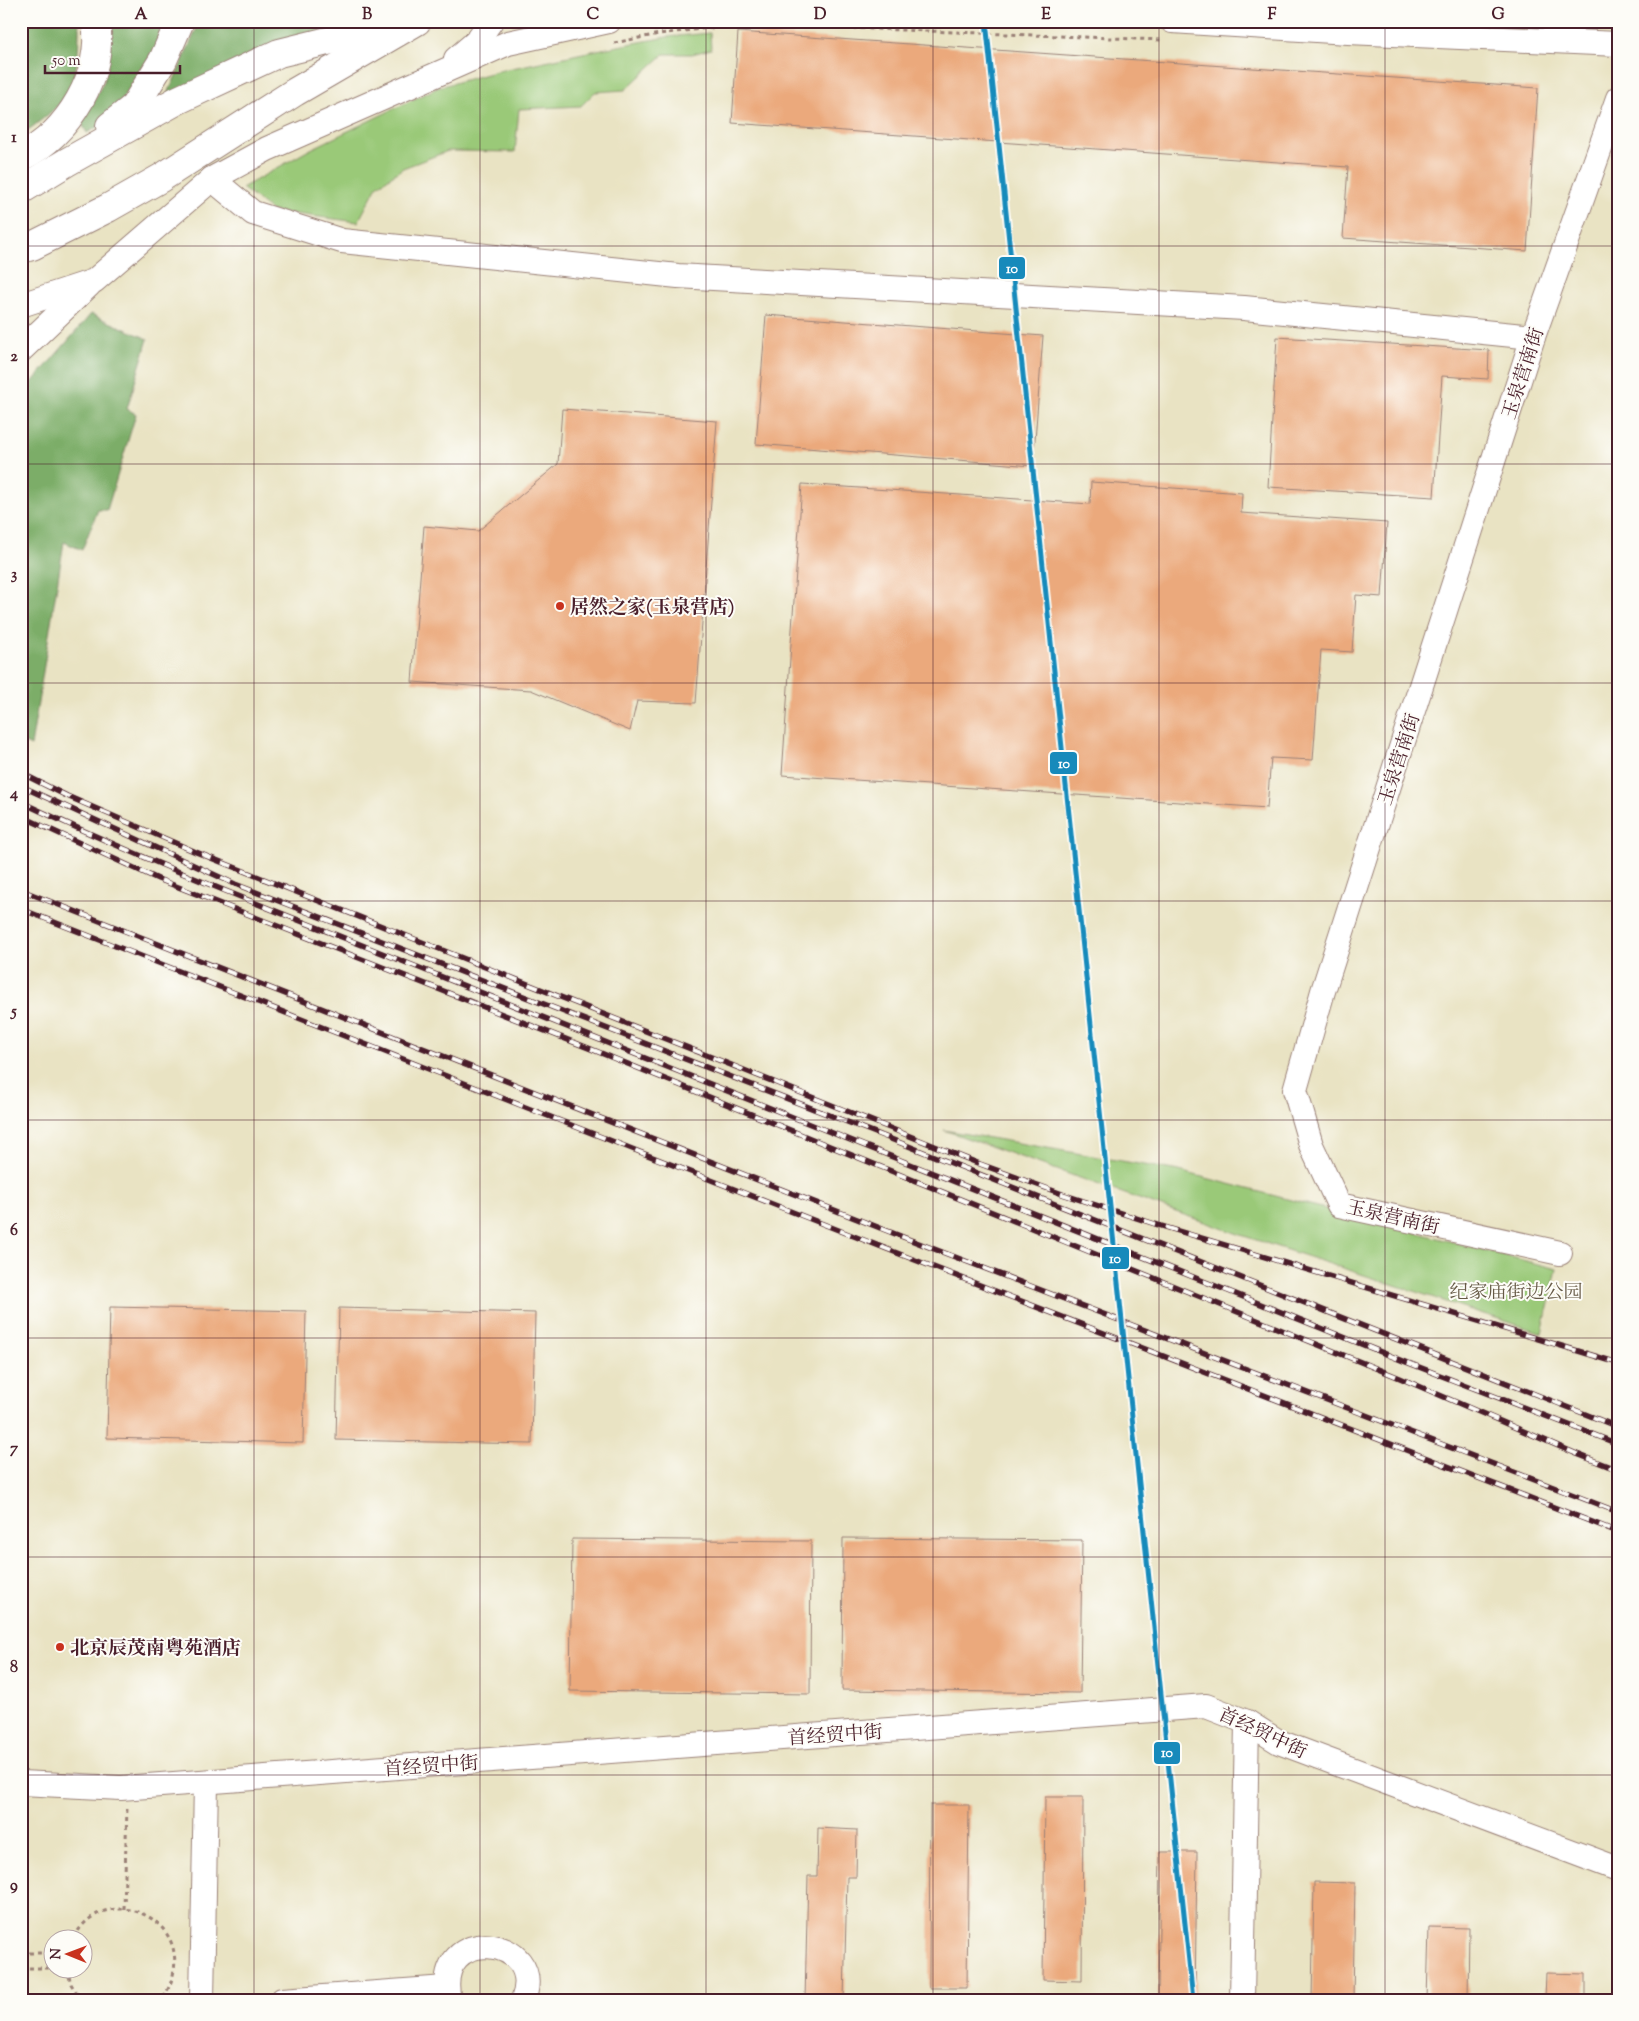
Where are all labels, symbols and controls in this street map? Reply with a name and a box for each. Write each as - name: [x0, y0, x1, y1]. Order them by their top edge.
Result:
- text: A: [135, 4, 148, 27]
- text: B: [362, 4, 372, 27]
- text: C: [587, 4, 600, 27]
- text: D: [814, 4, 827, 27]
- text: E: [1041, 4, 1051, 27]
- text: F: [1268, 4, 1277, 27]
- text: G: [1491, 4, 1505, 27]
- scale bar: [45, 42, 180, 74]
- text: 50 m: [51, 51, 81, 72]
- text: 1: [11, 127, 17, 150]
- line badge: 10: [998, 256, 1026, 280]
- text: 10: [1006, 260, 1019, 280]
- street label: 玉泉营南街: [1497, 324, 1552, 423]
- text: 2: [10, 346, 18, 369]
- text: 3: [11, 564, 18, 587]
- place label: 居然之家(玉泉营店): [570, 595, 734, 622]
- marker: 居然之家(玉泉营店): [554, 600, 566, 612]
- street label: 玉泉营南街: [1373, 710, 1428, 809]
- line badge: 10: [1049, 751, 1078, 775]
- text: 10: [1058, 755, 1071, 775]
- text: 4: [9, 783, 18, 806]
- text: 5: [9, 1001, 17, 1024]
- street label: 玉泉营南街: [1343, 1195, 1442, 1242]
- text: 6: [10, 1220, 18, 1243]
- line badge: 10: [1101, 1246, 1130, 1270]
- text: 10: [1109, 1250, 1122, 1270]
- park label: 纪家庙街边公园: [1449, 1280, 1583, 1307]
- text: 7: [10, 1438, 19, 1461]
- place label: 北京辰茂南粤苑酒店: [70, 1636, 241, 1663]
- marker: 北京辰茂南粤苑酒店: [54, 1641, 66, 1653]
- text: 8: [10, 1657, 18, 1680]
- street label: 首经贸中街: [1213, 1702, 1311, 1767]
- street label: 首经贸中街: [787, 1720, 884, 1753]
- line badge: 10: [1153, 1741, 1181, 1765]
- text: 10: [1161, 1744, 1174, 1764]
- street label: 首经贸中街: [383, 1751, 480, 1784]
- text: 9: [10, 1875, 18, 1898]
- north arrow: [42, 1928, 92, 1978]
- text: N: [47, 1948, 67, 1960]

